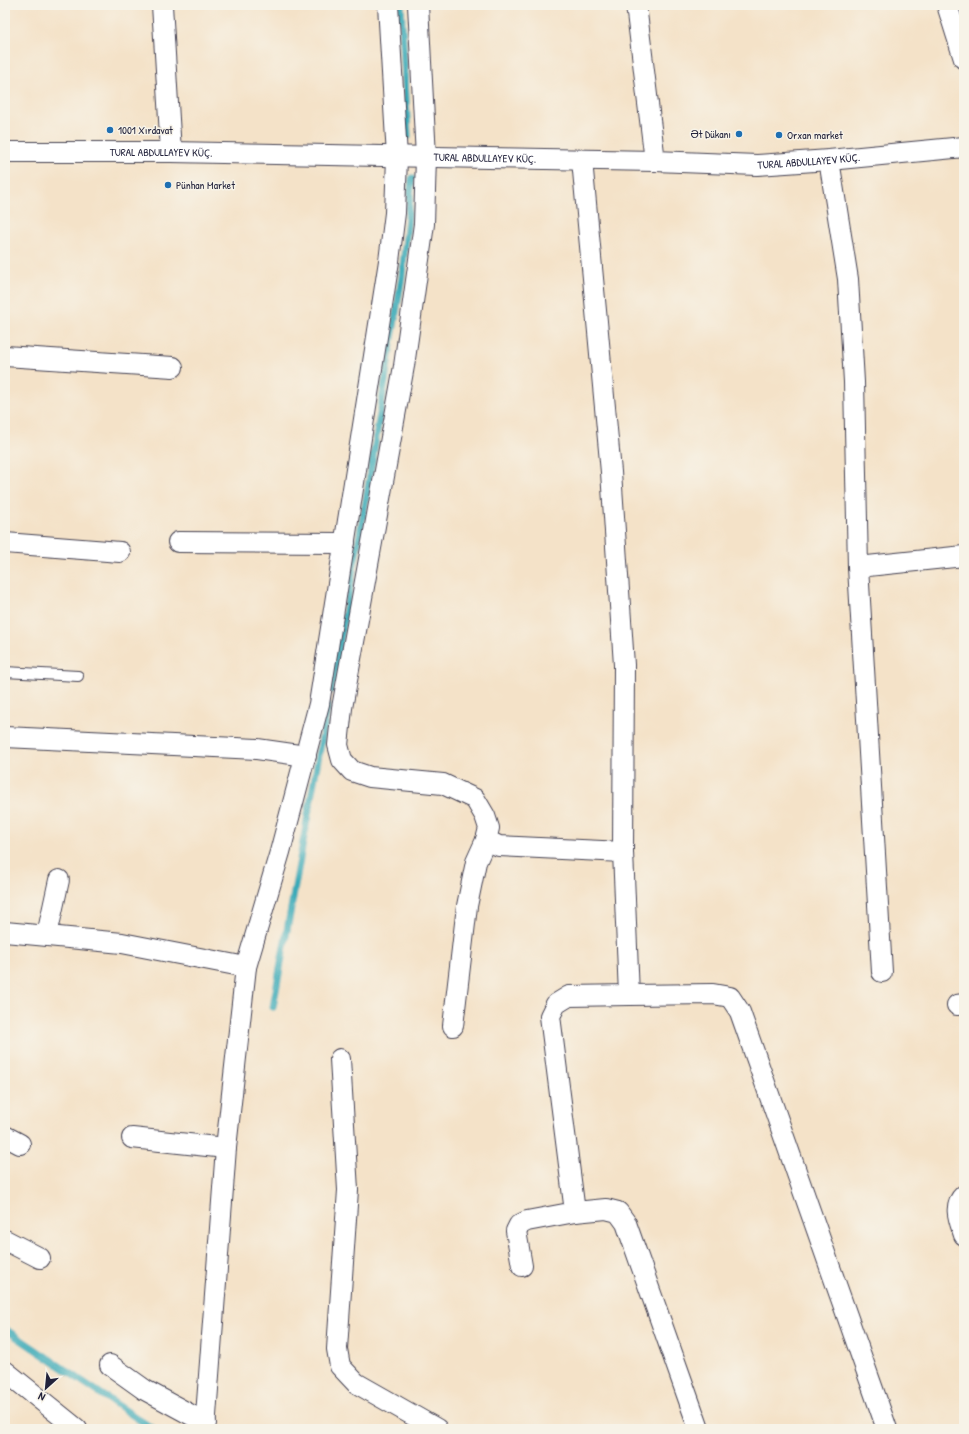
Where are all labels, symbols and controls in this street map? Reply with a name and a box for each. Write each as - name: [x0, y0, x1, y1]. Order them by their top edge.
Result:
- place label: 1001 Xırdavat: [118, 123, 173, 137]
- marker: 1001 Xırdavat: [105, 125, 115, 135]
- place label: Ət Dükanı: [690, 127, 731, 141]
- place label: Orxan market: [787, 128, 843, 142]
- marker: Ət Dükanı: [734, 129, 744, 139]
- marker: Orxan market: [774, 130, 784, 140]
- street label: TURAL ABDULLAYEV KÜÇ.: [110, 145, 212, 160]
- street label: TURAL ABDULLAYEV KÜÇ.: [433, 150, 536, 166]
- street label: TURAL ABDULLAYEV KÜÇ.: [757, 150, 861, 172]
- place label: Pünhan Market: [176, 178, 235, 192]
- marker: Pünhan Market: [163, 180, 173, 190]
- north arrow: [26, 1368, 66, 1408]
- text: N: [36, 1389, 47, 1404]

